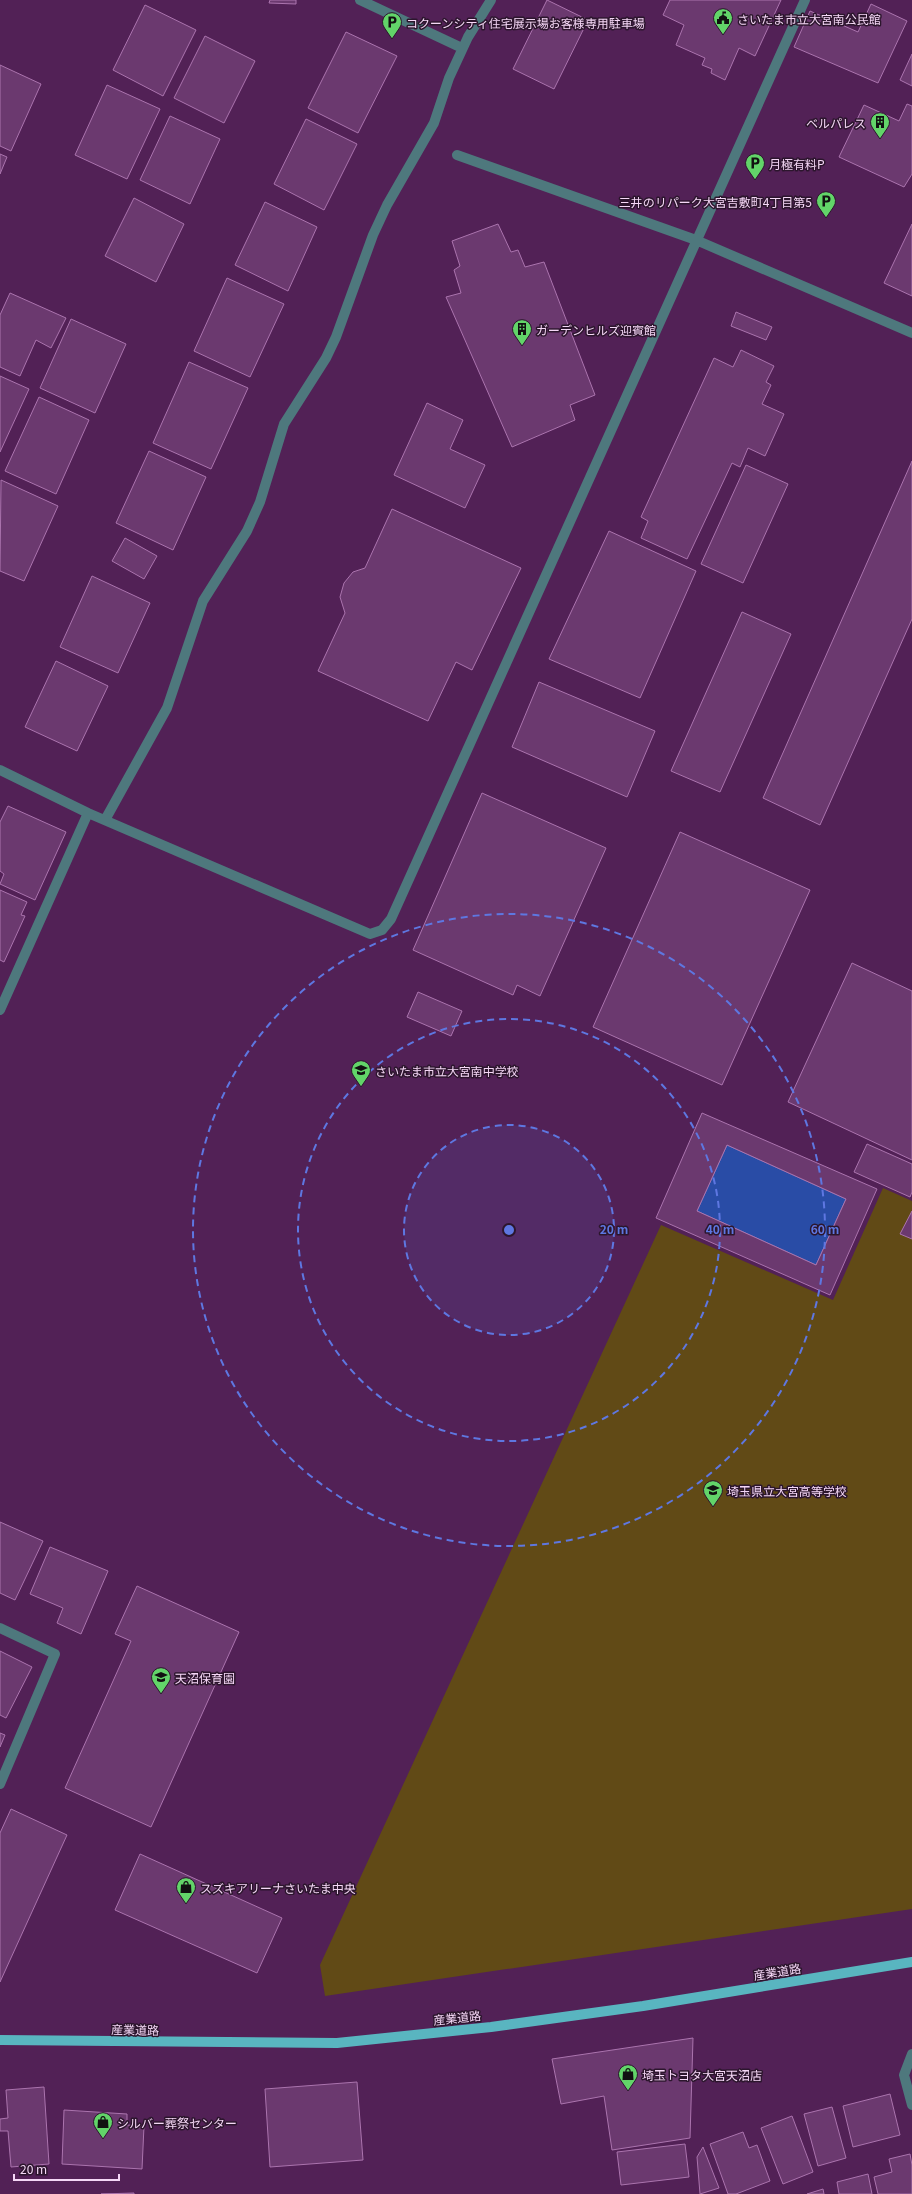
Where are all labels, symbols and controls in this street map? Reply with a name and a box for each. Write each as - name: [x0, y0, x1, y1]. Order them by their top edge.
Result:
- public building icon: さいたま市立大宮南公民館: [712, 7, 734, 35]
- place label: さいたま市立大宮南公民館: [737, 10, 881, 27]
- parking icon: コクーンシティ住宅展示場お客様専用駐車場: [381, 11, 403, 39]
- place label: コクーンシティ住宅展示場お客様専用駐車場: [406, 14, 645, 31]
- building icon: ベルパレス: [869, 111, 891, 139]
- place label: ベルパレス: [806, 114, 866, 131]
- parking icon: 月極有料P: [744, 152, 766, 180]
- place label: 月極有料P: [769, 155, 825, 172]
- parking icon: 三井のリパーク大宮吉敷町4丁目第5: [815, 190, 837, 218]
- place label: 三井のリパーク大宮吉敷町4丁目第5: [619, 193, 812, 210]
- building icon: ガーデンヒルズ迎賓館: [511, 318, 533, 346]
- place label: ガーデンヒルズ迎賓館: [536, 321, 656, 338]
- school or university icon: さいたま市立大宮南中学校: [350, 1059, 372, 1087]
- place label: さいたま市立大宮南中学校: [375, 1062, 519, 1079]
- text: 20 m: [600, 1220, 628, 1237]
- text: 40 m: [706, 1220, 734, 1237]
- text: 60 m: [811, 1220, 839, 1237]
- centre of rings: [502, 1223, 516, 1237]
- school or university icon: 埼玉県立大宮高等学校: [702, 1479, 724, 1507]
- place label: 埼玉県立大宮高等学校: [727, 1482, 847, 1499]
- school or university icon: 天沼保育園: [150, 1666, 172, 1694]
- place label: 天沼保育園: [175, 1669, 235, 1686]
- shop icon: スズキアリーナさいたま中央: [175, 1876, 197, 1904]
- place label: スズキアリーナさいたま中央: [200, 1879, 356, 1896]
- street label: 産業道路: [752, 1959, 802, 1983]
- street label: 産業道路: [432, 2006, 482, 2028]
- street label: 産業道路: [111, 2020, 159, 2038]
- shop icon: 埼玉トヨタ大宮天沼店: [617, 2063, 639, 2091]
- place label: 埼玉トヨタ大宮天沼店: [642, 2066, 762, 2083]
- shop icon: シルバー葬祭センター: [92, 2111, 114, 2139]
- place label: シルバー葬祭センター: [117, 2114, 237, 2131]
- scale bar: [14, 2156, 119, 2182]
- text: 20 m: [20, 2160, 47, 2177]

